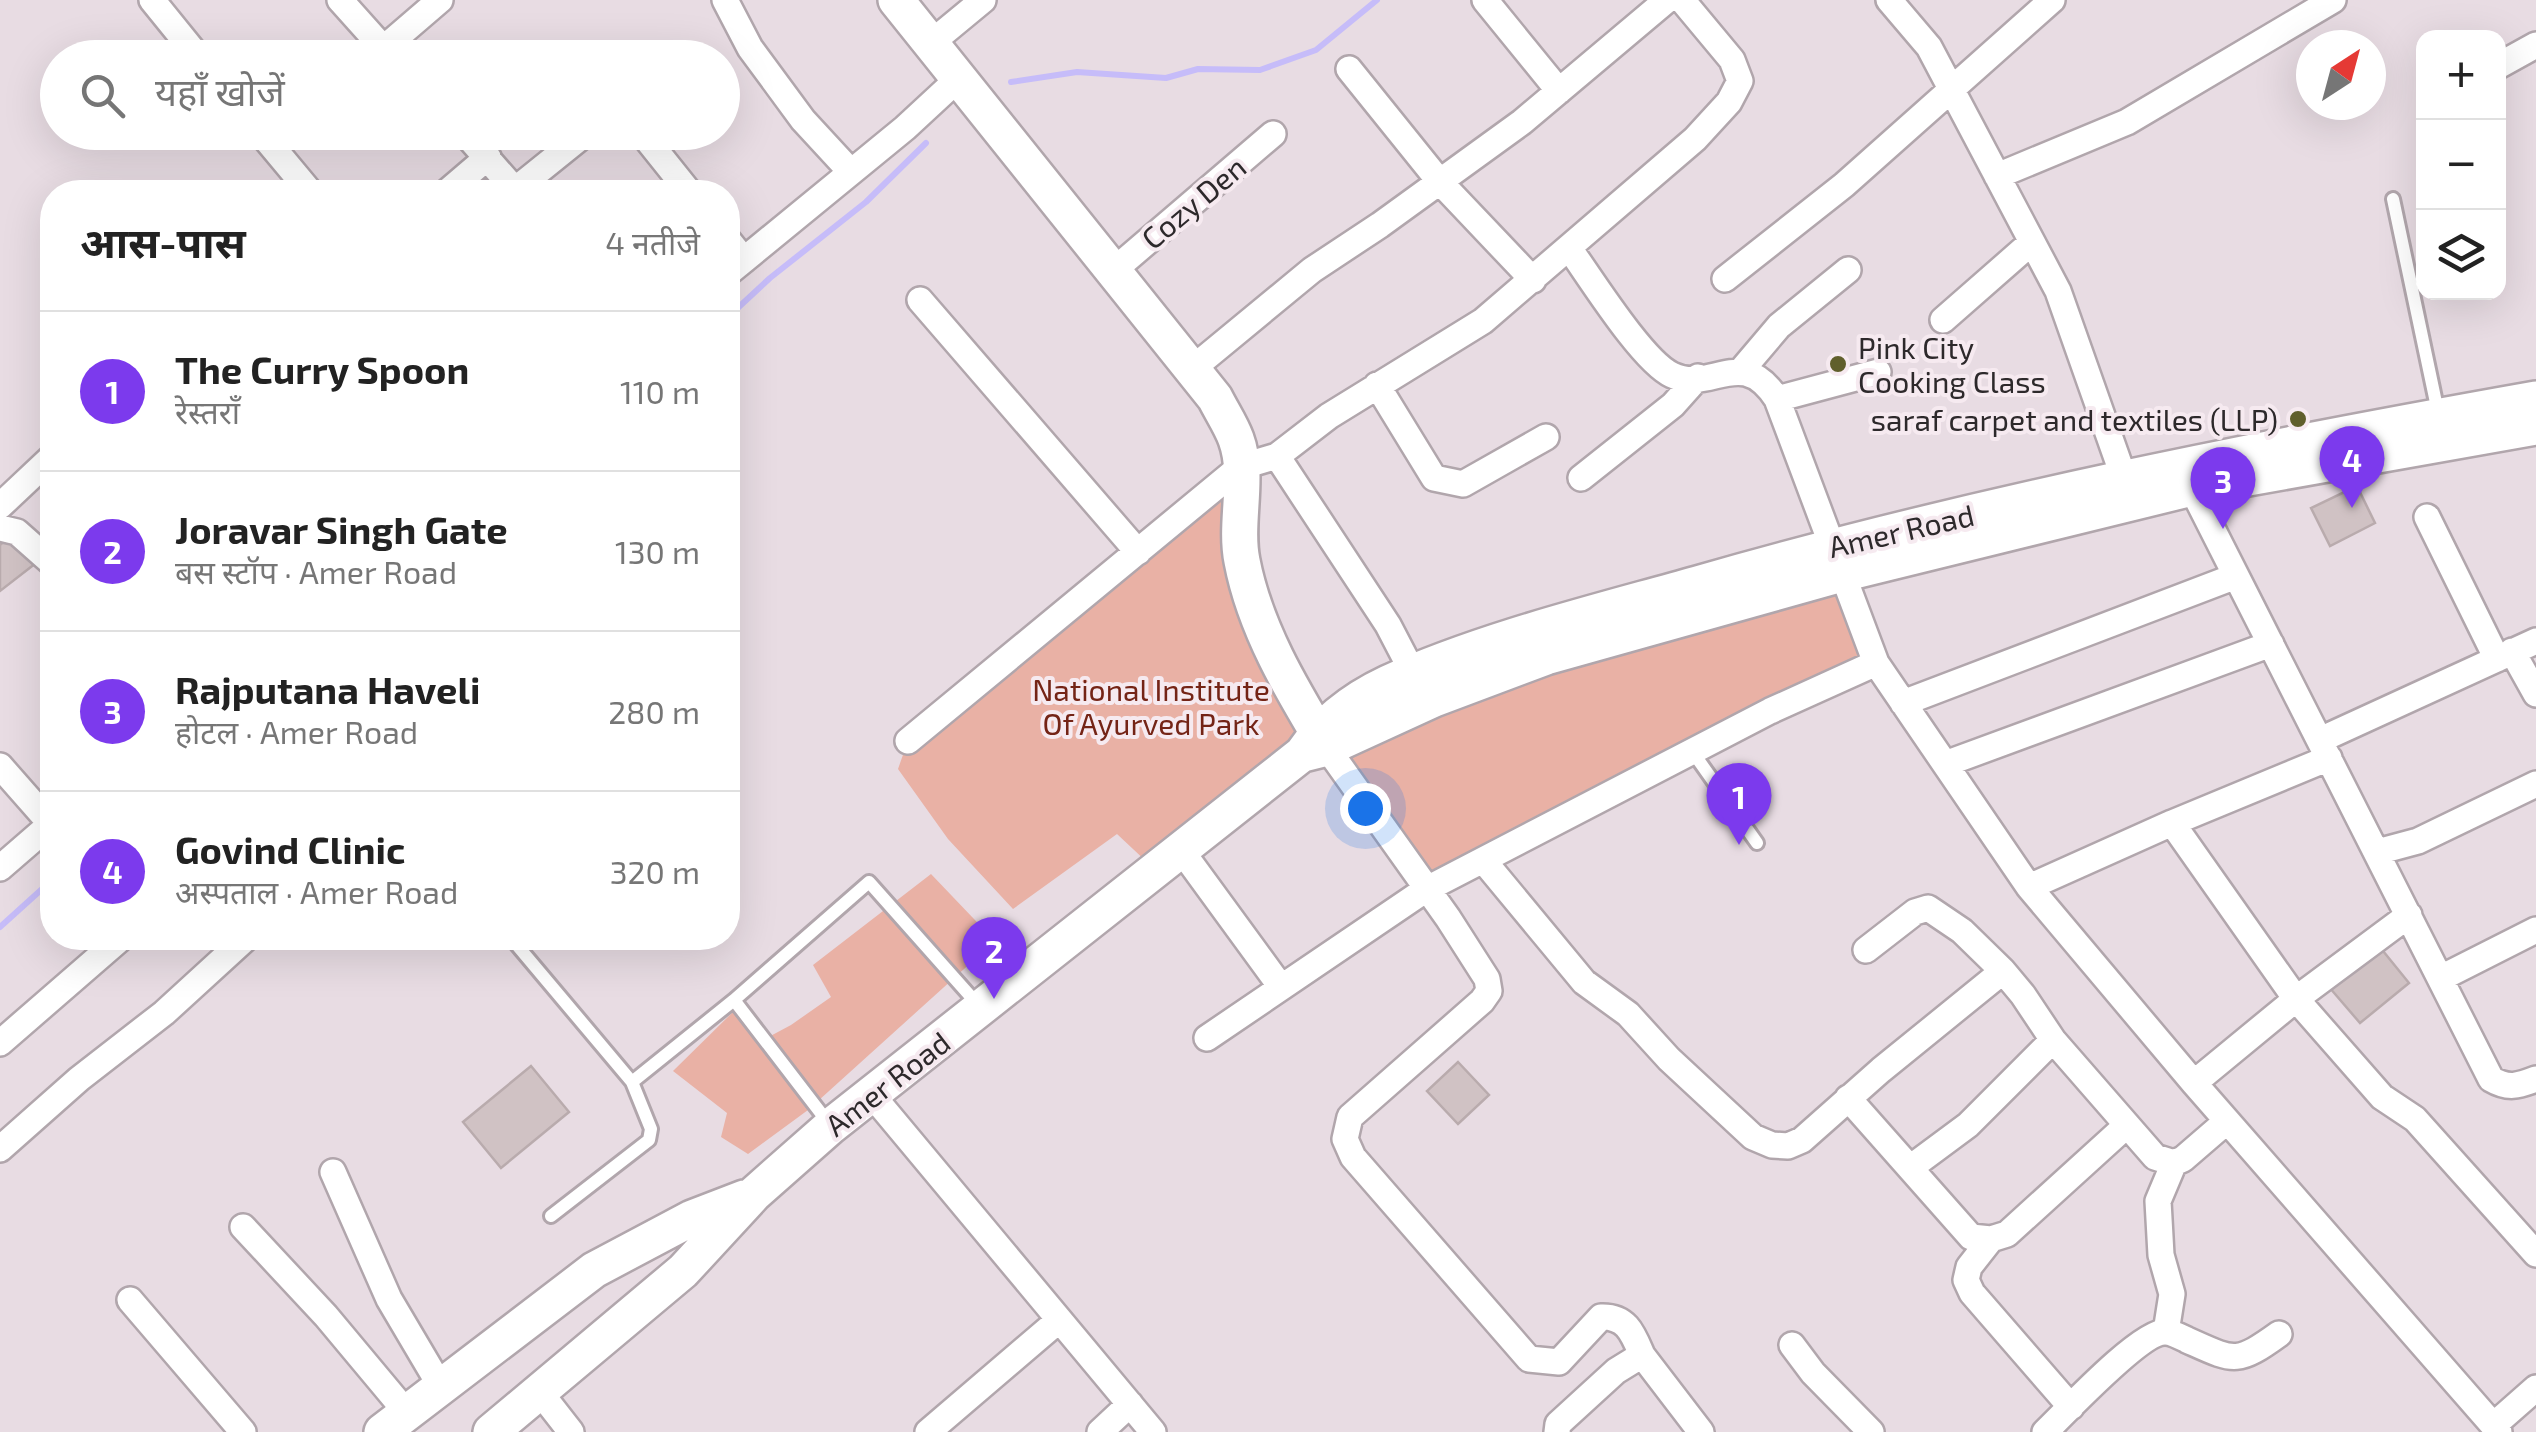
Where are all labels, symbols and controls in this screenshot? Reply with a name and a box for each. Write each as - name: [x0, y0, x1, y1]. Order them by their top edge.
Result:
- north arrow: [2296, 30, 2386, 120]
- map controls: [2416, 30, 2506, 300]
- button: +: [2416, 30, 2506, 120]
- search box: [40, 40, 740, 150]
- icon: search: [75, 68, 130, 123]
- text: यहाँ खोजें: [155, 68, 285, 114]
- button: −: [2416, 120, 2506, 210]
- street label: Cozy Den: [1134, 148, 1252, 256]
- button: layers: [2416, 210, 2506, 300]
- text: आस-पास: [80, 216, 246, 266]
- text: 4 नतीजे: [605, 223, 700, 261]
- place label: Pink City Cooking Class: [1858, 329, 2046, 399]
- text: The Curry Spoon: [175, 346, 469, 392]
- marker: Pink City Cooking Class: [1827, 353, 1849, 375]
- text: 1: [106, 372, 119, 410]
- text: 110 m: [620, 372, 700, 410]
- text: रेस्तराँ: [175, 392, 240, 430]
- place label: saraf carpet and textiles (LLP): [1871, 401, 2278, 437]
- marker: saraf carpet and textiles (LLP): [2287, 408, 2309, 430]
- pin: 4: [2320, 426, 2384, 508]
- pin: 3: [2190, 446, 2256, 529]
- street label: Amer Road: [1825, 496, 1977, 564]
- text: Joravar Singh Gate: [175, 506, 508, 552]
- text: 2: [103, 532, 122, 570]
- text: 130 m: [615, 532, 700, 570]
- text: बस स्टॉप · Amer Road: [175, 552, 457, 590]
- text: Rajputana Haveli: [175, 666, 480, 712]
- park label: National Institute Of Ayurved Park: [1032, 671, 1270, 741]
- text: 3: [103, 692, 122, 730]
- text: 280 m: [608, 692, 700, 730]
- text: होटल · Amer Road: [175, 712, 418, 750]
- pin: 1: [1706, 762, 1772, 845]
- your location: [1340, 783, 1391, 834]
- text: Govind Clinic: [175, 826, 405, 872]
- text: 4: [102, 852, 123, 890]
- text: 320 m: [610, 852, 700, 890]
- text: अस्पताल · Amer Road: [175, 872, 458, 910]
- pin: 2: [962, 916, 1026, 999]
- street label: Amer Road: [818, 1023, 956, 1143]

